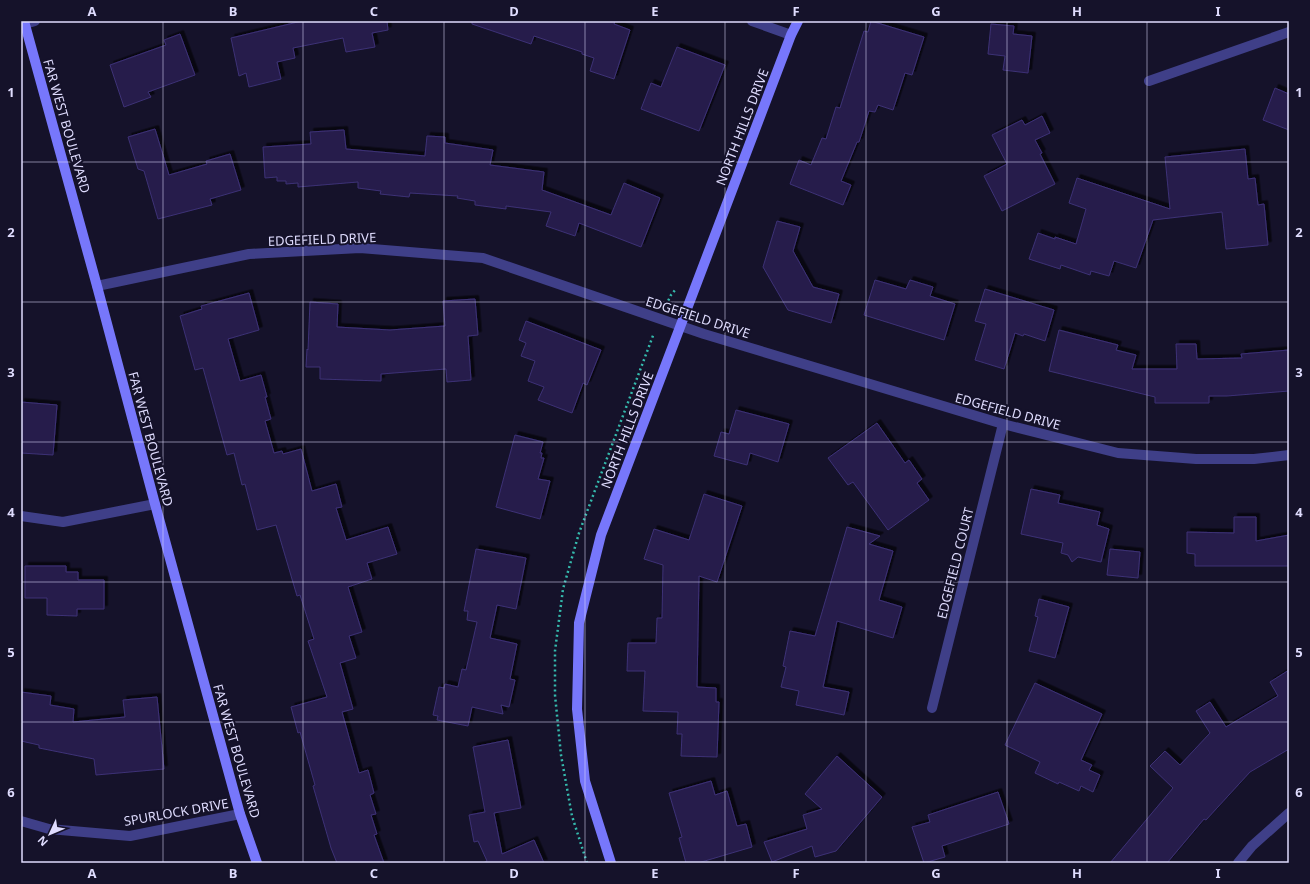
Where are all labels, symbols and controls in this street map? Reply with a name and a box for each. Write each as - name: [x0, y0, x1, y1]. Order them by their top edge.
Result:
- text: A: [88, 2, 97, 20]
- text: B: [229, 2, 237, 20]
- text: C: [370, 2, 378, 20]
- text: D: [509, 2, 519, 20]
- text: E: [651, 2, 659, 20]
- text: F: [792, 2, 800, 20]
- text: G: [931, 2, 941, 20]
- text: H: [1072, 2, 1082, 20]
- text: I: [1215, 2, 1221, 20]
- street label: FAR WEST BOULEVARD: [39, 57, 95, 195]
- street label: NORTH HILLS DRIVE: [711, 66, 773, 188]
- text: 1: [7, 83, 15, 101]
- text: 1: [1295, 83, 1303, 101]
- text: 2: [7, 223, 15, 241]
- text: 2: [1295, 223, 1303, 241]
- street label: EDGEFIELD DRIVE: [267, 228, 377, 250]
- street label: EDGEFIELD DRIVE: [644, 292, 752, 342]
- text: 3: [7, 363, 15, 381]
- text: 3: [1295, 363, 1303, 381]
- street label: NORTH HILLS DRIVE: [596, 369, 658, 491]
- street label: FAR WEST BOULEVARD: [124, 370, 178, 508]
- street label: EDGEFIELD DRIVE: [953, 388, 1063, 434]
- text: 4: [7, 503, 15, 521]
- text: 4: [1295, 503, 1303, 521]
- street label: EDGEFIELD COURT: [932, 505, 978, 621]
- text: 5: [7, 643, 15, 661]
- text: 5: [1295, 643, 1303, 661]
- street label: FAR WEST BOULEVARD: [209, 682, 265, 820]
- text: 6: [7, 783, 15, 801]
- text: 6: [1295, 783, 1303, 801]
- street label: SPURLOCK DRIVE: [122, 794, 230, 830]
- north arrow: [30, 814, 70, 854]
- text: N: [34, 833, 51, 850]
- text: A: [88, 864, 97, 882]
- text: B: [229, 864, 237, 882]
- text: C: [370, 864, 378, 882]
- text: D: [509, 864, 519, 882]
- text: E: [651, 864, 659, 882]
- text: F: [792, 864, 800, 882]
- text: G: [931, 864, 941, 882]
- text: H: [1072, 864, 1082, 882]
- text: I: [1215, 864, 1221, 882]

